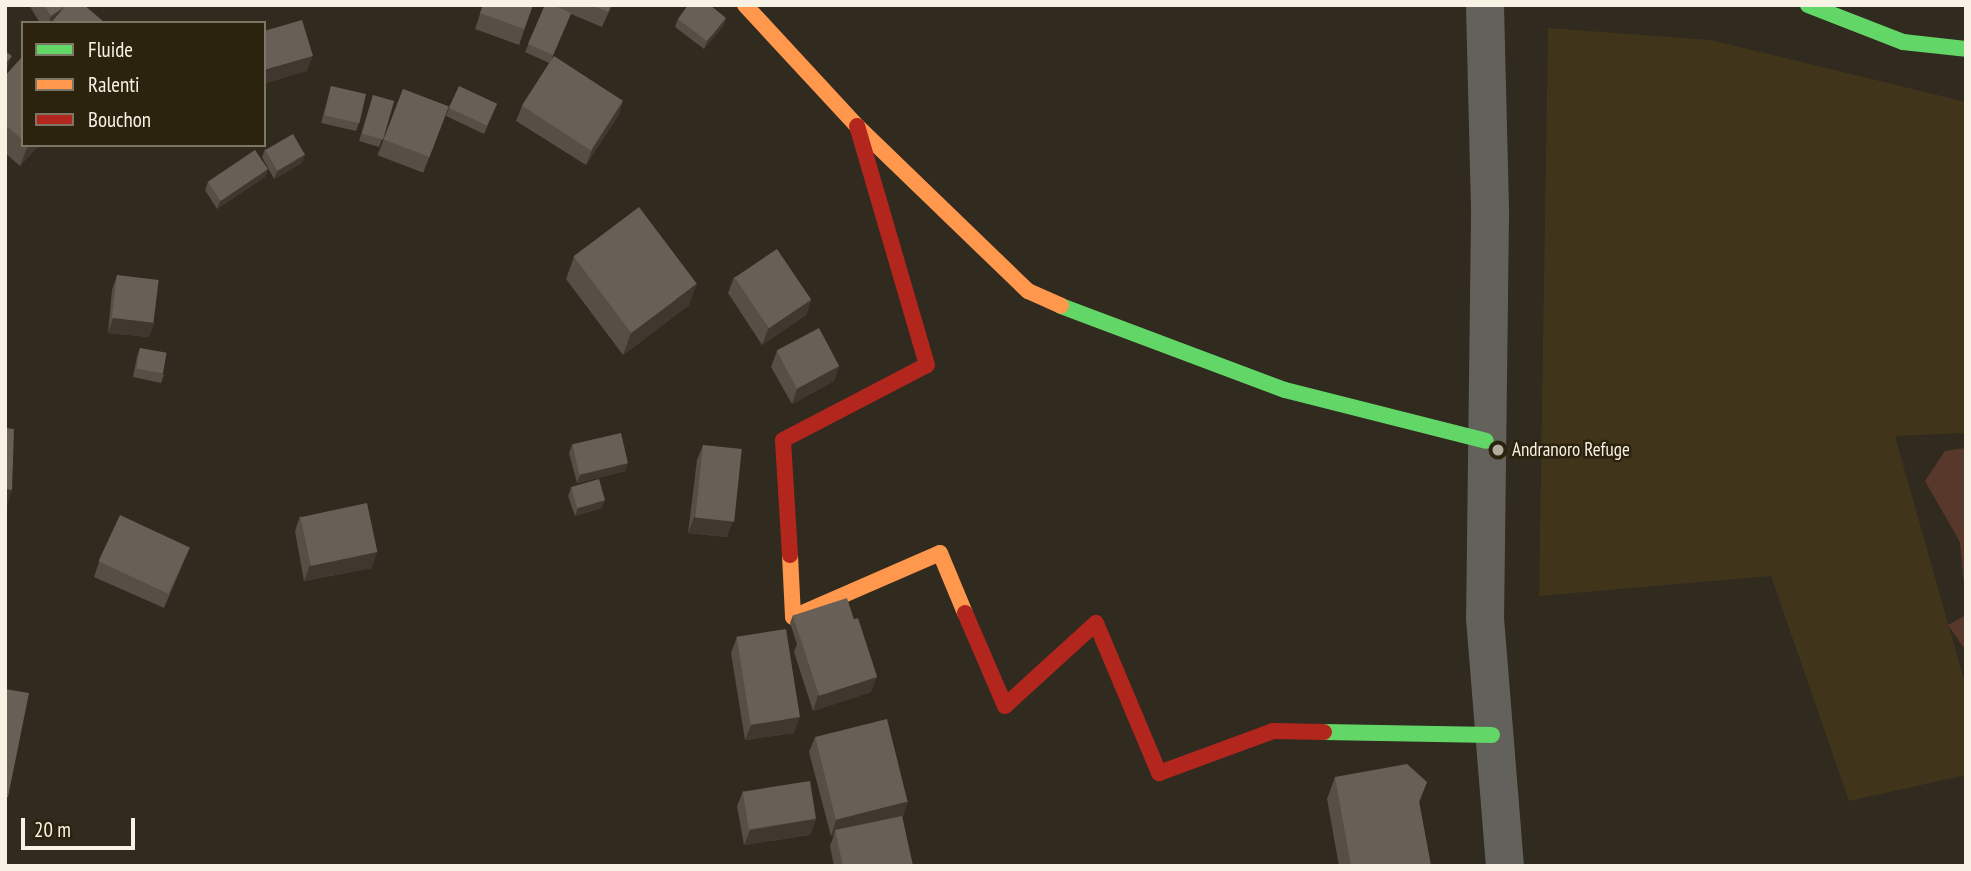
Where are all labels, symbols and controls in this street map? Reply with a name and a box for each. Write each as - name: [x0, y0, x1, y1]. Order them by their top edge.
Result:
- legend: [21, 21, 266, 147]
- text: Fluide: [88, 36, 133, 63]
- text: Ralenti: [88, 71, 140, 98]
- text: Bouchon: [88, 106, 151, 133]
- place label: Andranoro Refuge: [1512, 439, 1630, 461]
- marker: Andranoro Refuge: [1490, 442, 1506, 458]
- scale bar: [24, 804, 138, 848]
- text: 20 m: [34, 816, 71, 843]

